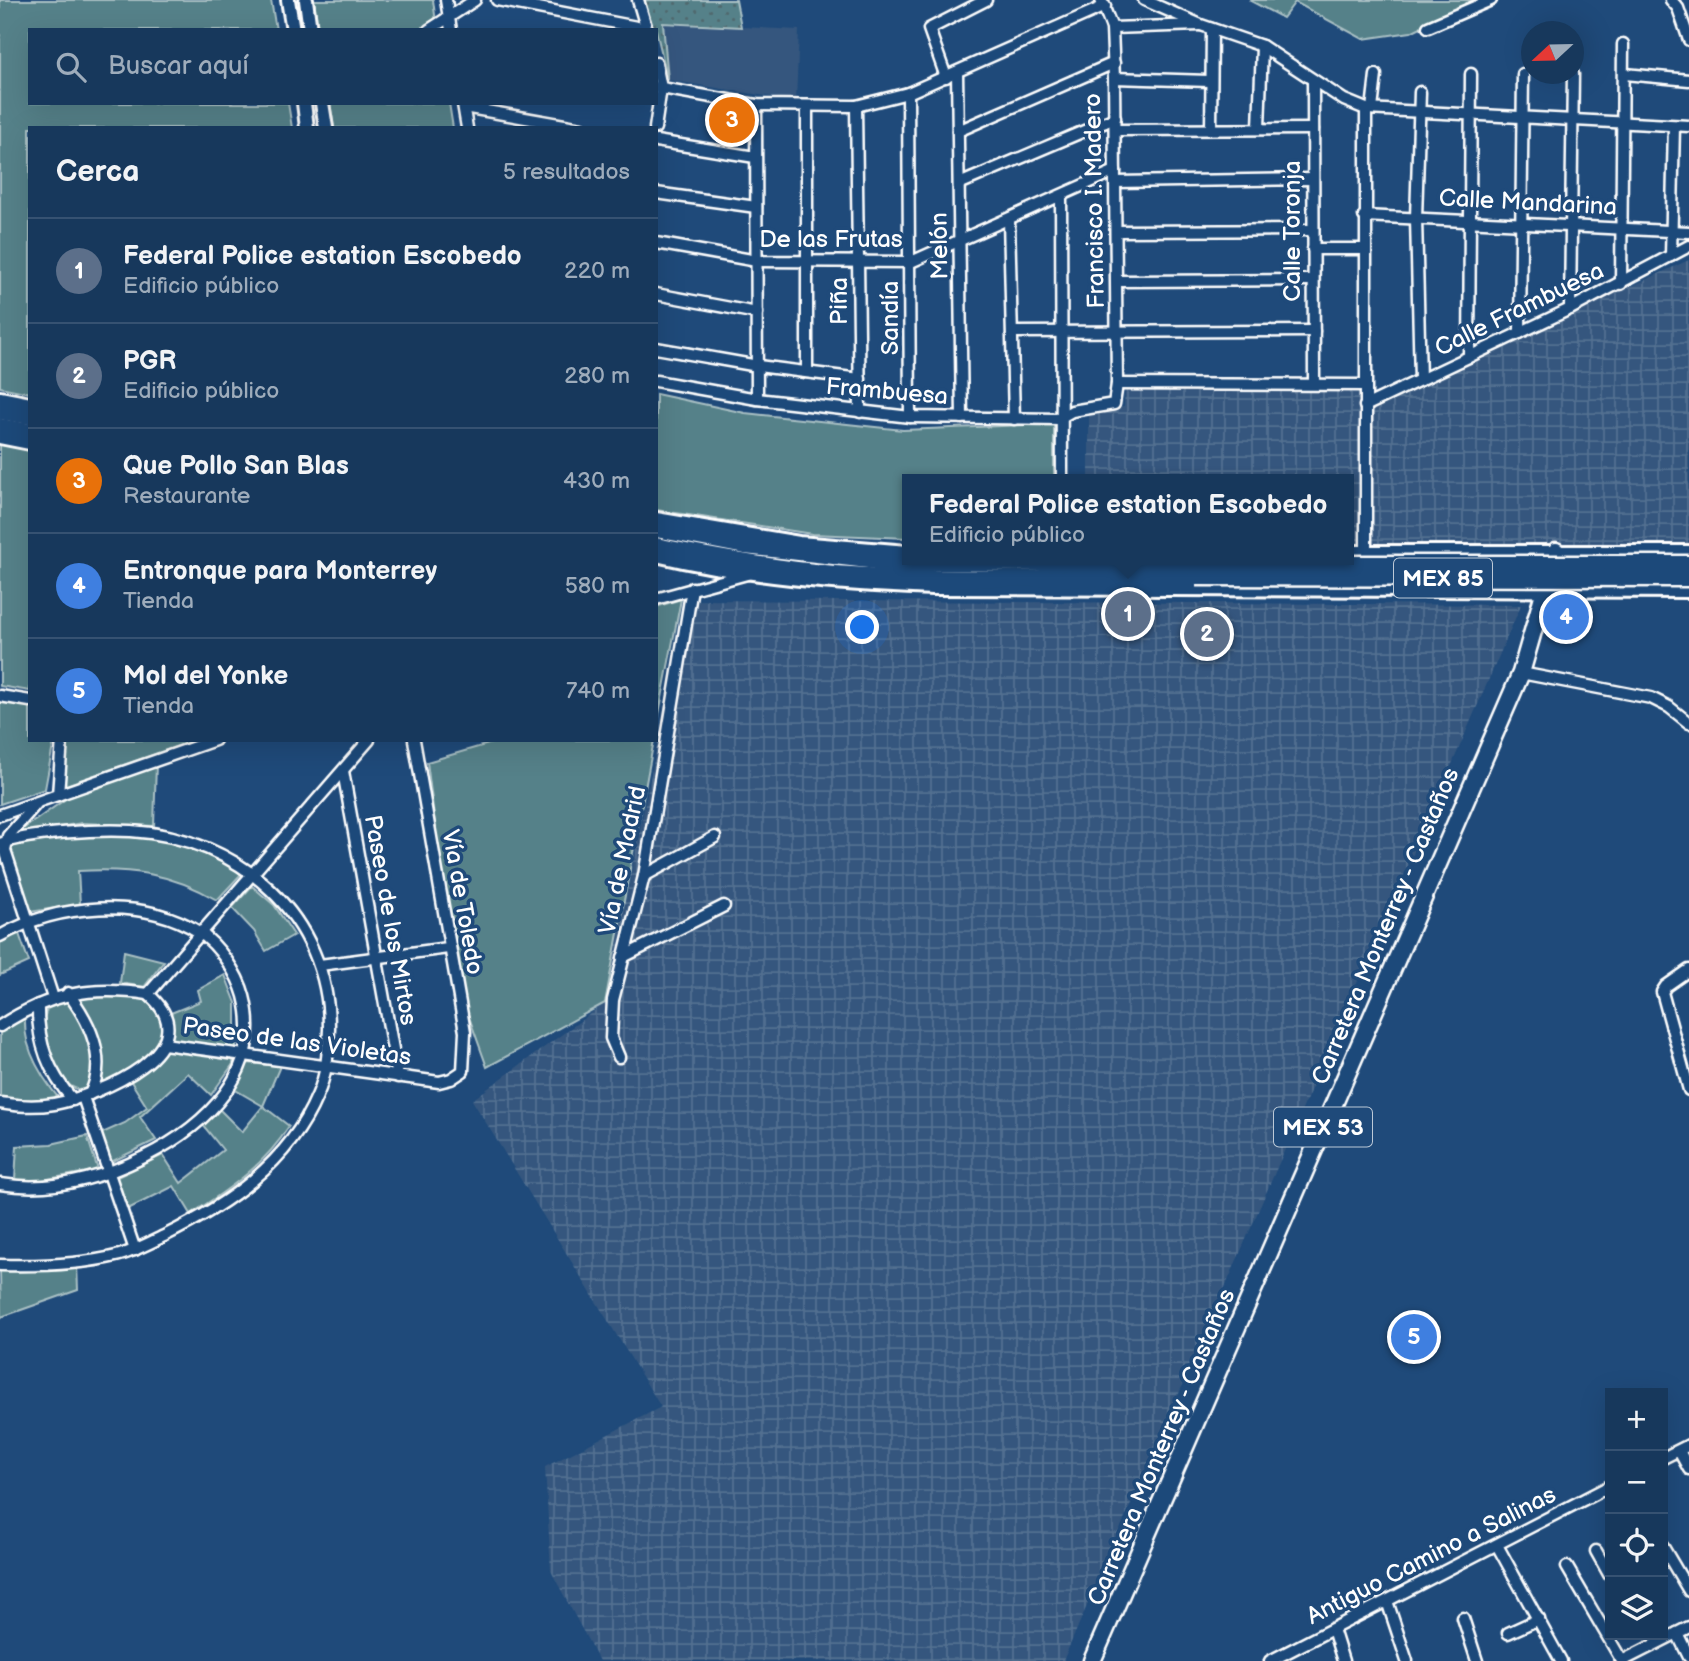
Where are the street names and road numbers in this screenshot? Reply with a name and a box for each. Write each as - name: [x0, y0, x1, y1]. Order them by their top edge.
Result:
- street label: Francisco I. Madero: [1078, 93, 1111, 309]
- street label: Calle Toronja: [1278, 160, 1307, 302]
- street label: Calle Mandarina: [1438, 183, 1618, 222]
- street label: Melón: [924, 212, 955, 280]
- street label: De las Frutas: [759, 225, 903, 254]
- street label: Calle Frambuesa: [1430, 256, 1608, 363]
- street label: Piña: [825, 277, 854, 325]
- street label: Sandía: [876, 281, 905, 355]
- street label: Frambuesa: [825, 372, 949, 411]
- road number: MEX 85: [1394, 558, 1492, 598]
- street label: Carretera Monterrey - Castaños: [1305, 763, 1466, 1089]
- street label: Vía de Madrid: [593, 783, 652, 937]
- street label: Paseo de los Mirtos: [358, 813, 423, 1028]
- street label: Vía de Toledo: [435, 827, 490, 977]
- street label: Paseo de las Violetas: [181, 1011, 413, 1072]
- road number: MEX 53: [1274, 1108, 1372, 1146]
- street label: Carretera Monterrey - Castaños: [1081, 1284, 1242, 1610]
- street label: Antiguo Camino a Salinas: [1302, 1480, 1561, 1631]

